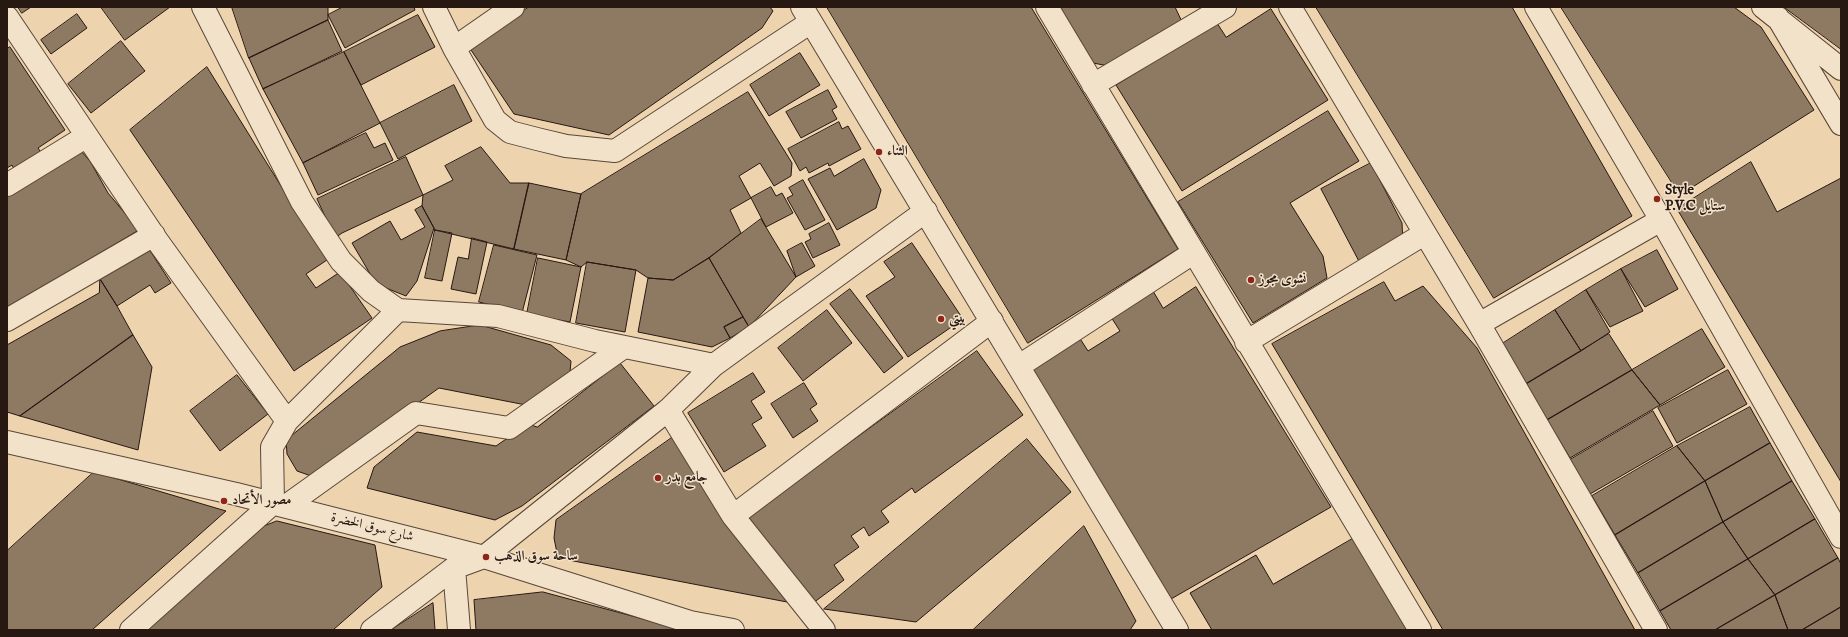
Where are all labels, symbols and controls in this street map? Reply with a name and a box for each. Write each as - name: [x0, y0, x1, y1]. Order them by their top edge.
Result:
- place label: الثناء: [887, 144, 908, 160]
- marker: الثناء: [874, 147, 884, 157]
- place label: Style P.V.C ستايل: [1665, 183, 1725, 216]
- marker: Style P.V.C ستايل: [1652, 194, 1662, 204]
- place label: نشوى مجوز: [1259, 272, 1306, 288]
- marker: نشوى مجوز: [1246, 275, 1256, 285]
- place label: بيتي: [949, 311, 966, 327]
- marker: بيتي: [936, 314, 946, 324]
- place label: جامع بدر: [666, 470, 708, 486]
- marker: جامع بدر: [653, 473, 663, 483]
- place label: مصور اﻷتحاد: [232, 493, 292, 509]
- marker: مصور اﻷتحاد: [219, 496, 229, 506]
- street label: شارع سوق الخضرة: [329, 510, 415, 546]
- place label: ساحة سوق الذهب: [494, 549, 578, 565]
- marker: ساحة سوق الذهب: [481, 552, 491, 562]

